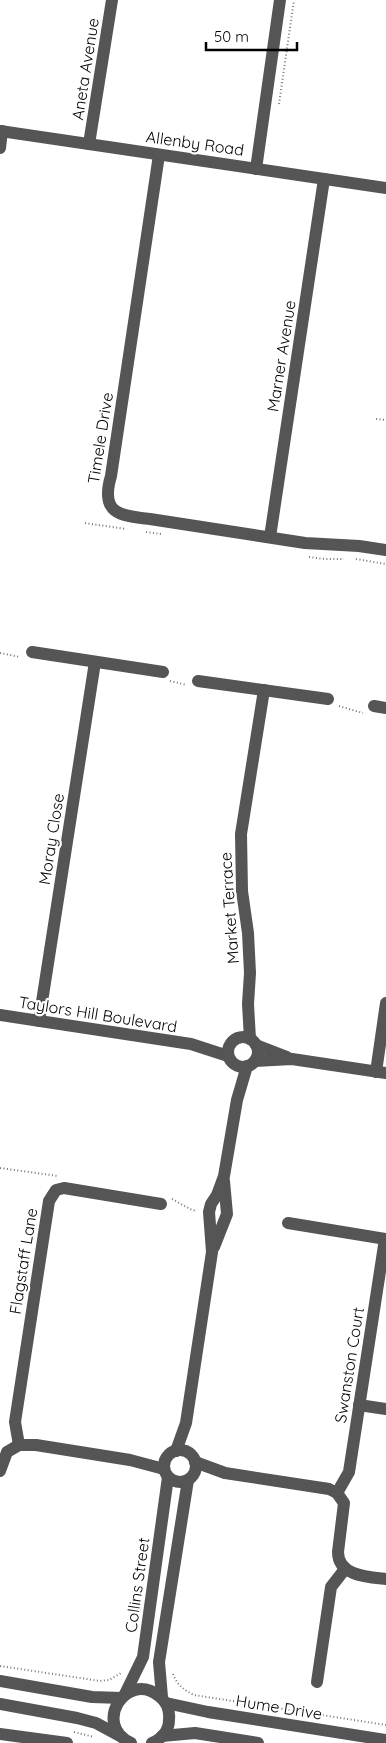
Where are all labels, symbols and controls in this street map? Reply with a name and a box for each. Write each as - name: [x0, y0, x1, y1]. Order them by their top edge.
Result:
- street label: Aneta Avenue: [67, 17, 103, 121]
- scale bar: [206, 20, 297, 52]
- text: 50 m: [214, 27, 249, 46]
- street label: Allenby Road: [145, 126, 245, 160]
- street label: Marner Avenue: [262, 299, 300, 413]
- street label: Timele Drive: [83, 391, 117, 485]
- street label: Moray Close: [34, 792, 68, 886]
- street label: Market Terrace: [215, 851, 243, 965]
- street label: Taylors Hill Boulevard: [17, 992, 179, 1036]
- street label: Flagstaff Lane: [5, 1206, 41, 1316]
- street label: Swanston Court: [330, 1306, 368, 1424]
- street label: Collins Street: [120, 1536, 154, 1634]
- street label: Hume Drive: [234, 1690, 324, 1724]

